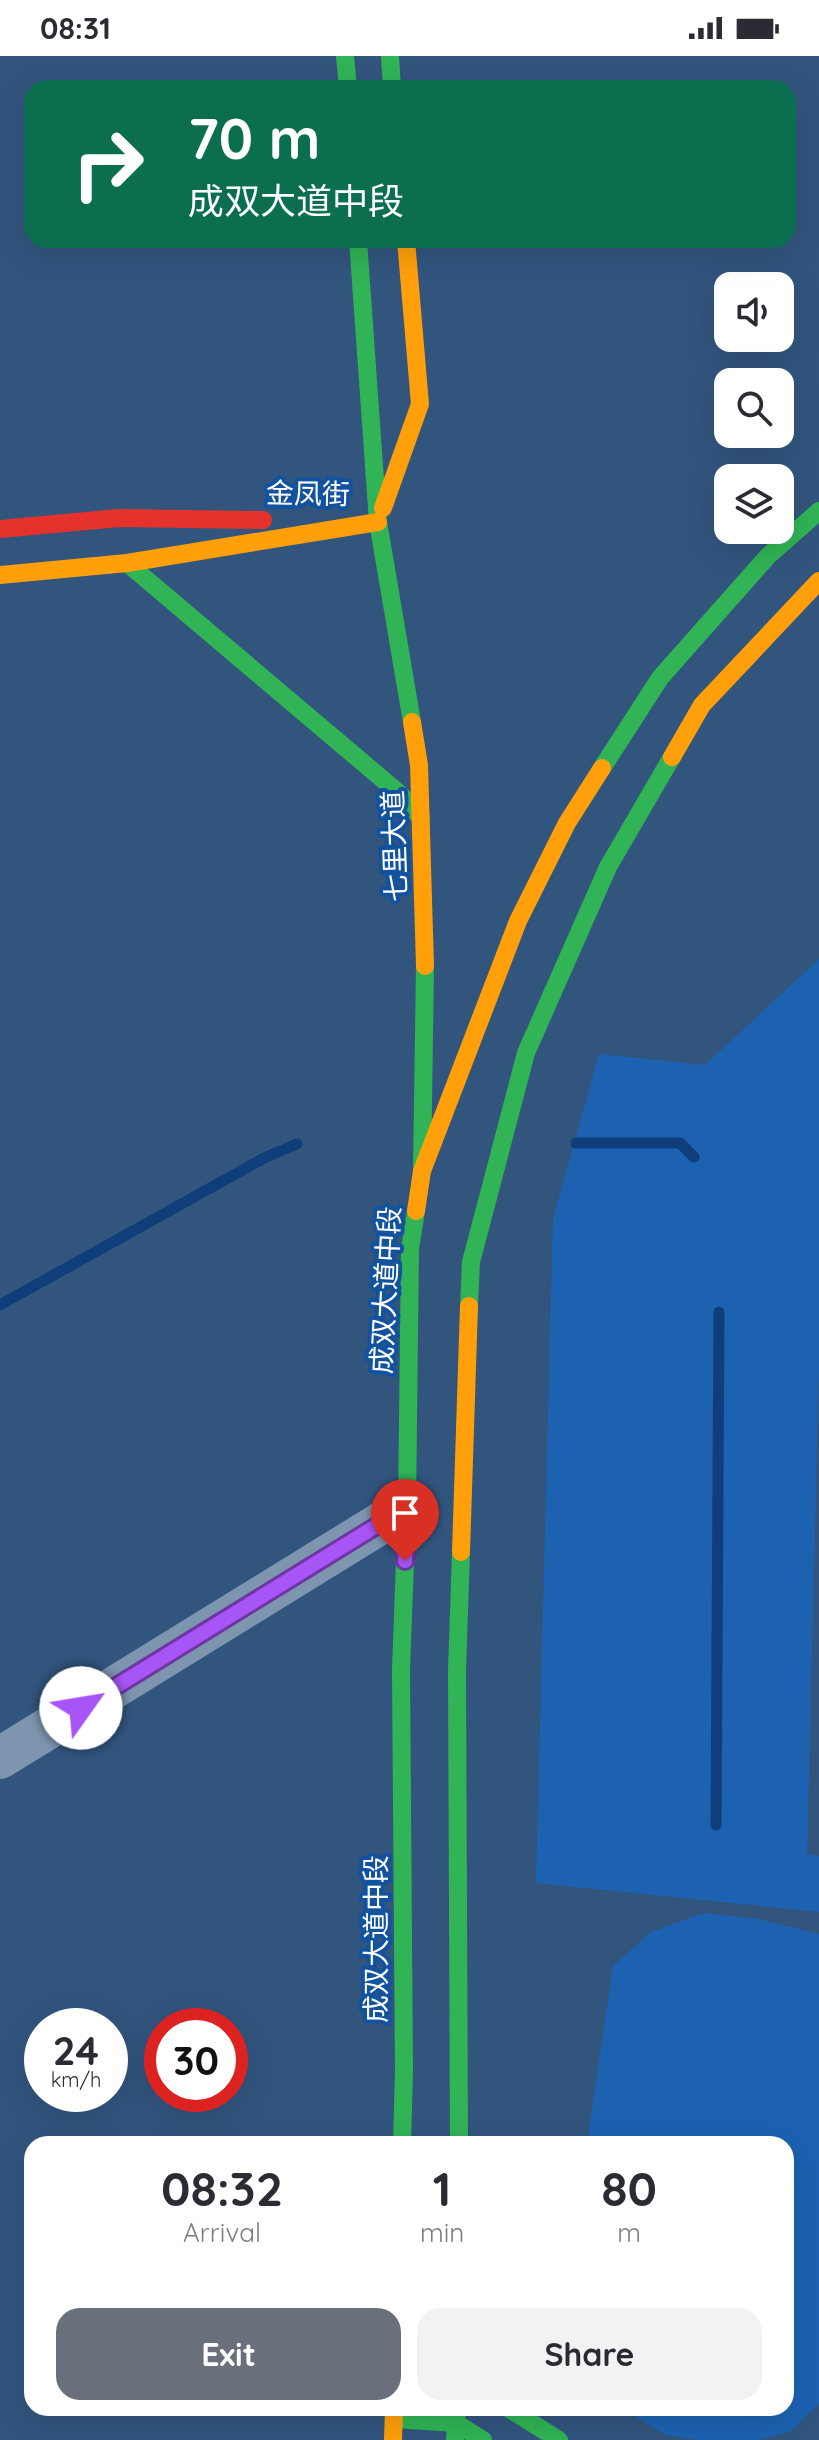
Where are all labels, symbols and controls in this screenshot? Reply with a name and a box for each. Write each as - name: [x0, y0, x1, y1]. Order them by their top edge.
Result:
- text: 08:31: [40, 9, 111, 47]
- text: 70 m: [188, 103, 320, 173]
- icon: right: [56, 112, 160, 216]
- text: 成双大道中段: [188, 178, 404, 223]
- map controls: [714, 272, 794, 544]
- button: sound: [714, 272, 794, 352]
- button: search: [714, 368, 794, 448]
- button: layers: [714, 464, 794, 544]
- street label: 金凤街: [266, 475, 350, 511]
- street label: 七里大道: [375, 789, 413, 903]
- street label: 成双大道中段: [363, 1205, 407, 1375]
- pin: [371, 1479, 439, 1561]
- icon: arrive: [383, 1491, 427, 1535]
- position arrow: [39, 1666, 123, 1750]
- street label: 成双大道中段: [358, 1855, 393, 2023]
- speed limit sign: 30: [144, 2008, 248, 2112]
- text: 24: [53, 2025, 99, 2075]
- text: km/h: [51, 2067, 101, 2092]
- text: 08:32: [161, 2158, 283, 2218]
- text: 1: [433, 2158, 451, 2218]
- text: 80: [601, 2158, 657, 2218]
- text: Arrival: [183, 2216, 261, 2249]
- text: min: [420, 2216, 464, 2249]
- text: m: [617, 2216, 641, 2249]
- button: Exit: [56, 2308, 401, 2400]
- button: Share: [417, 2308, 762, 2400]

